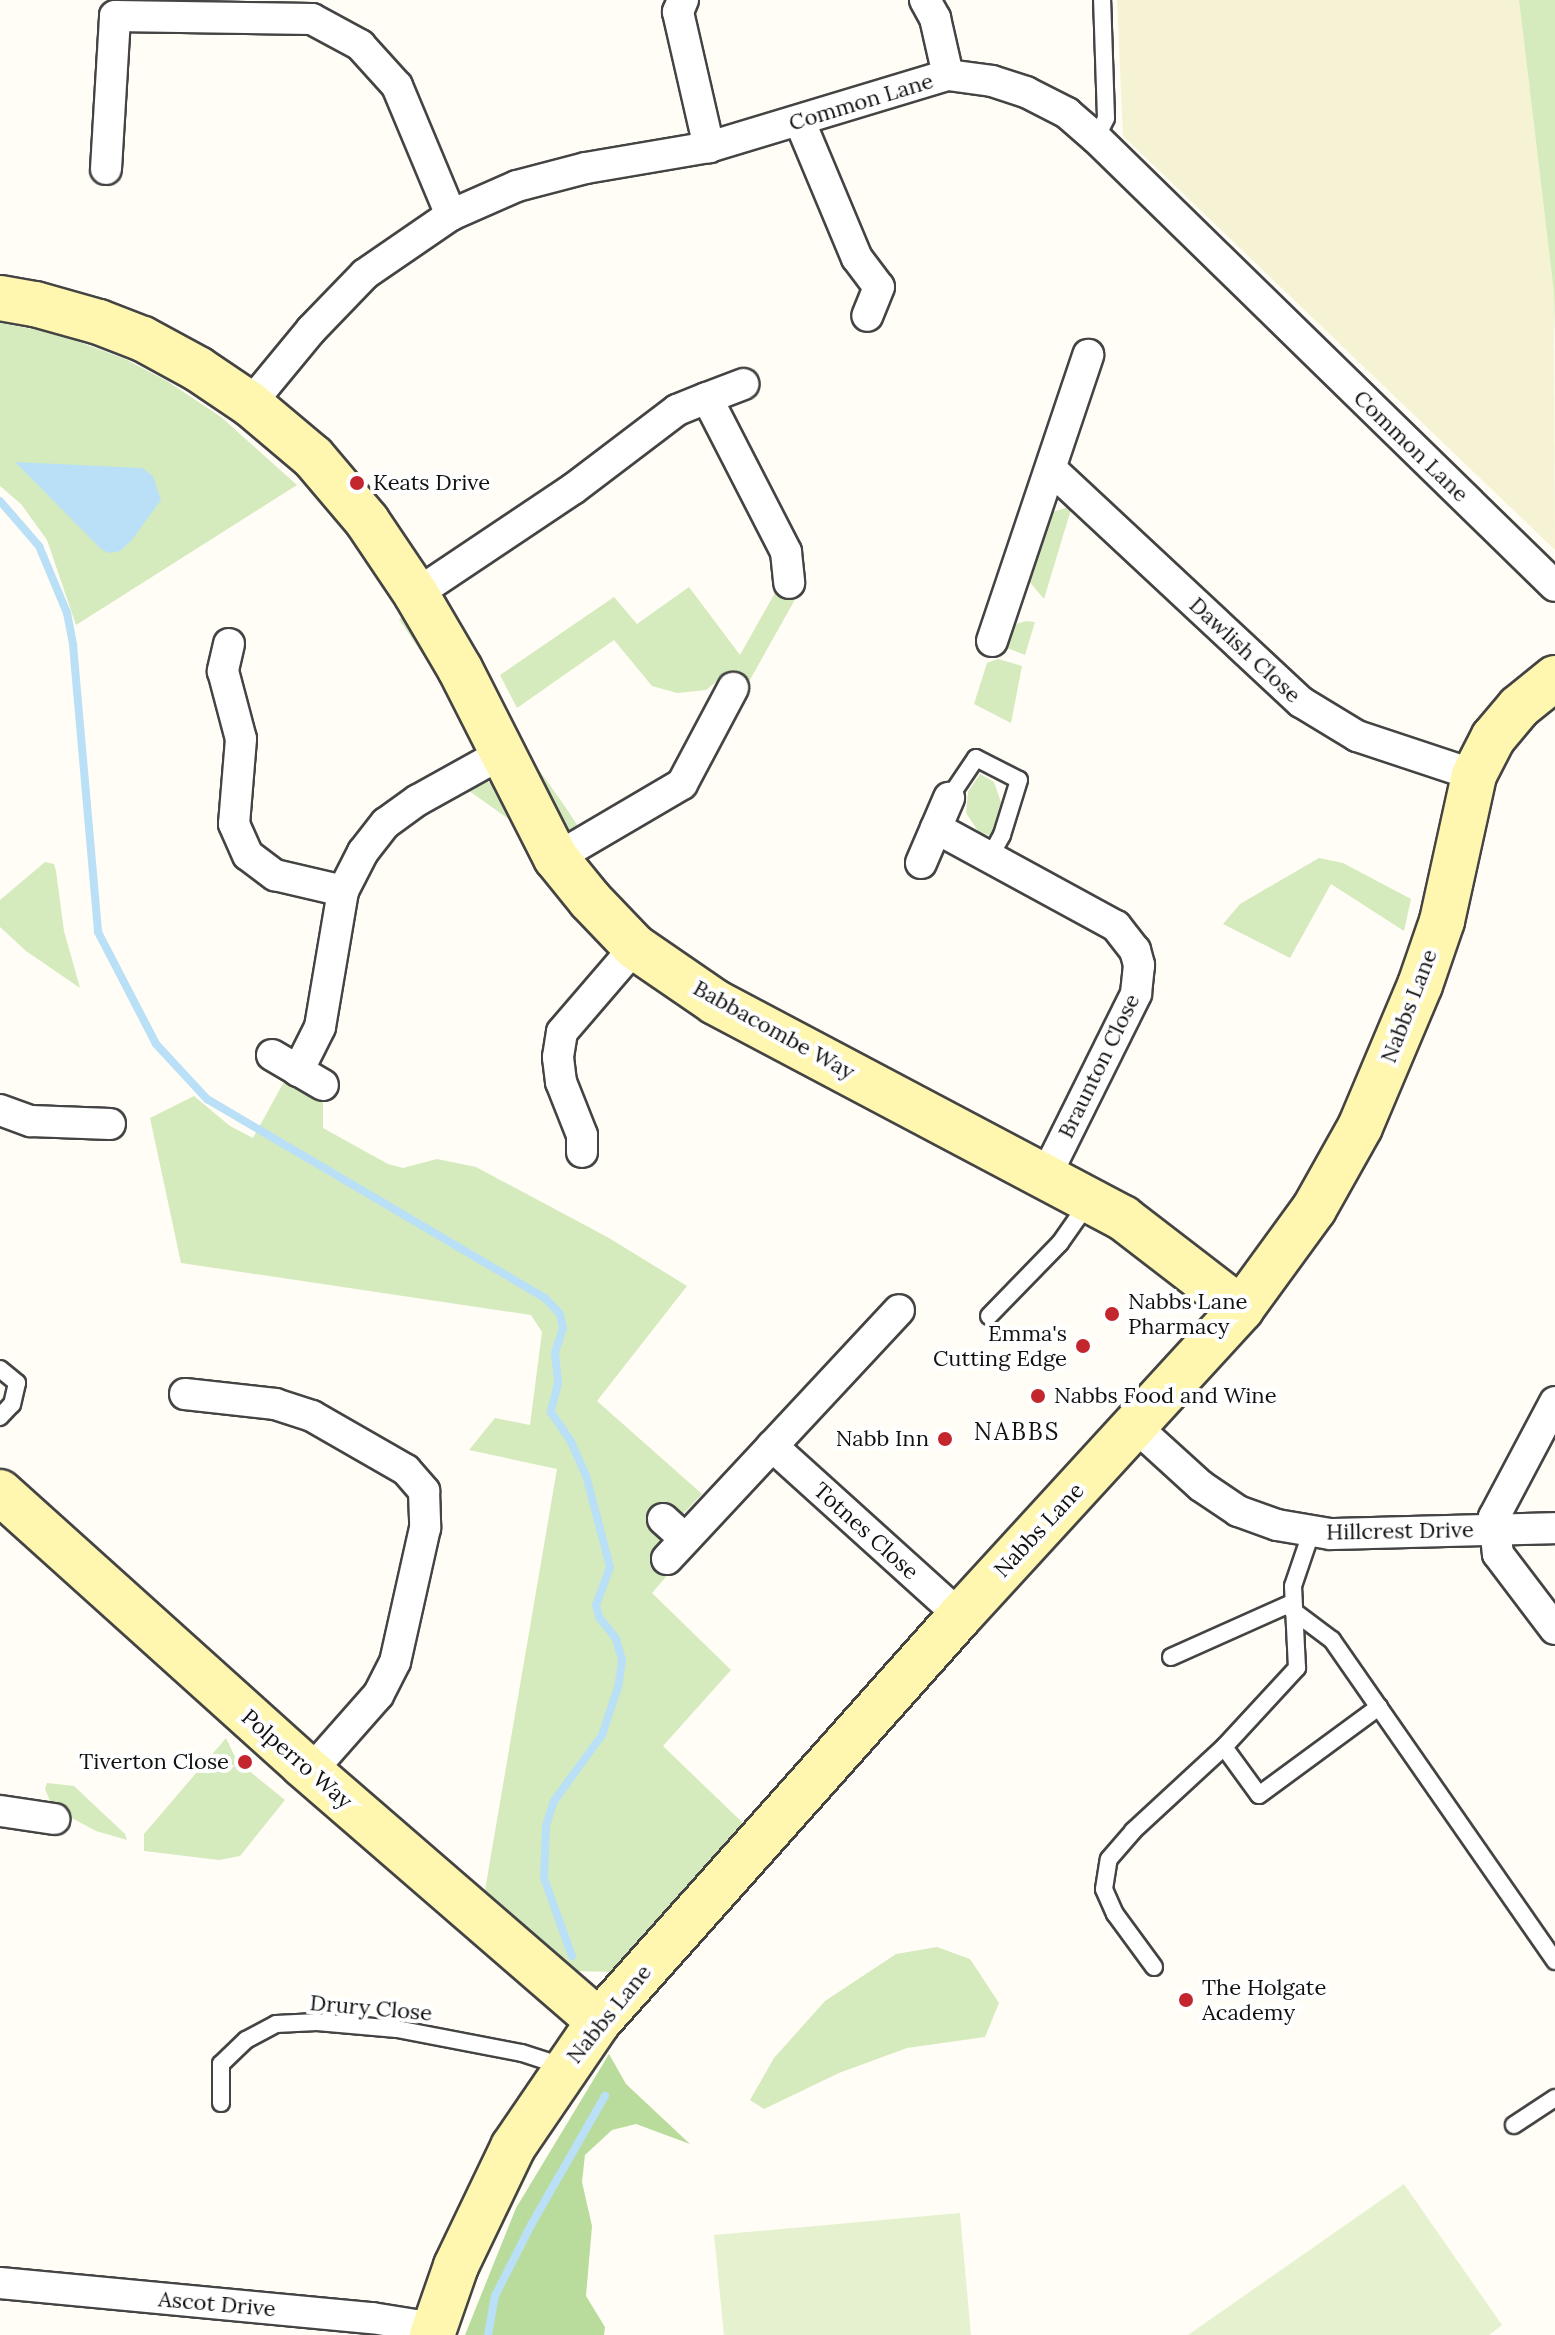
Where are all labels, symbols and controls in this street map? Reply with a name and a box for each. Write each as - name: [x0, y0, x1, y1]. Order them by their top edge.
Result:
- street label: Common Lane: [786, 68, 936, 136]
- street label: Common Lane: [1348, 385, 1474, 507]
- place label: Keats Drive: [373, 470, 490, 496]
- marker: Keats Drive: [348, 474, 366, 492]
- street label: Dawlish Close: [1184, 592, 1306, 708]
- street label: Nabbs Lane: [1375, 946, 1443, 1066]
- street label: Babbacombe Way: [689, 975, 859, 1085]
- street label: Braunton Close: [1053, 990, 1145, 1142]
- place label: Nabbs Lane Pharmacy: [1128, 1288, 1247, 1340]
- marker: Nabbs Lane Pharmacy: [1103, 1305, 1121, 1323]
- place label: Emma's Cutting Edge: [933, 1320, 1067, 1372]
- marker: Emma's Cutting Edge: [1074, 1337, 1092, 1355]
- place label: Nabbs Food and Wine: [1054, 1383, 1277, 1409]
- marker: Nabbs Food and Wine: [1029, 1387, 1047, 1405]
- district label: NABBS: [974, 1418, 1060, 1446]
- place label: Nabb Inn: [836, 1426, 929, 1452]
- marker: Nabb Inn: [936, 1430, 954, 1448]
- street label: Totnes Close: [808, 1477, 924, 1585]
- street label: Nabbs Lane: [989, 1477, 1089, 1583]
- street label: Hillcrest Drive: [1326, 1517, 1474, 1545]
- street label: Polperro Way: [236, 1704, 358, 1814]
- place label: Tiverton Close: [79, 1749, 229, 1775]
- marker: Tiverton Close: [236, 1753, 254, 1771]
- street label: Nabbs Lane: [561, 1959, 657, 2069]
- place label: The Holgate Academy: [1202, 1974, 1326, 2026]
- street label: Drury Close: [309, 1990, 433, 2026]
- marker: The Holgate Academy: [1177, 1991, 1195, 2009]
- street label: Ascot Drive: [157, 2286, 277, 2322]

